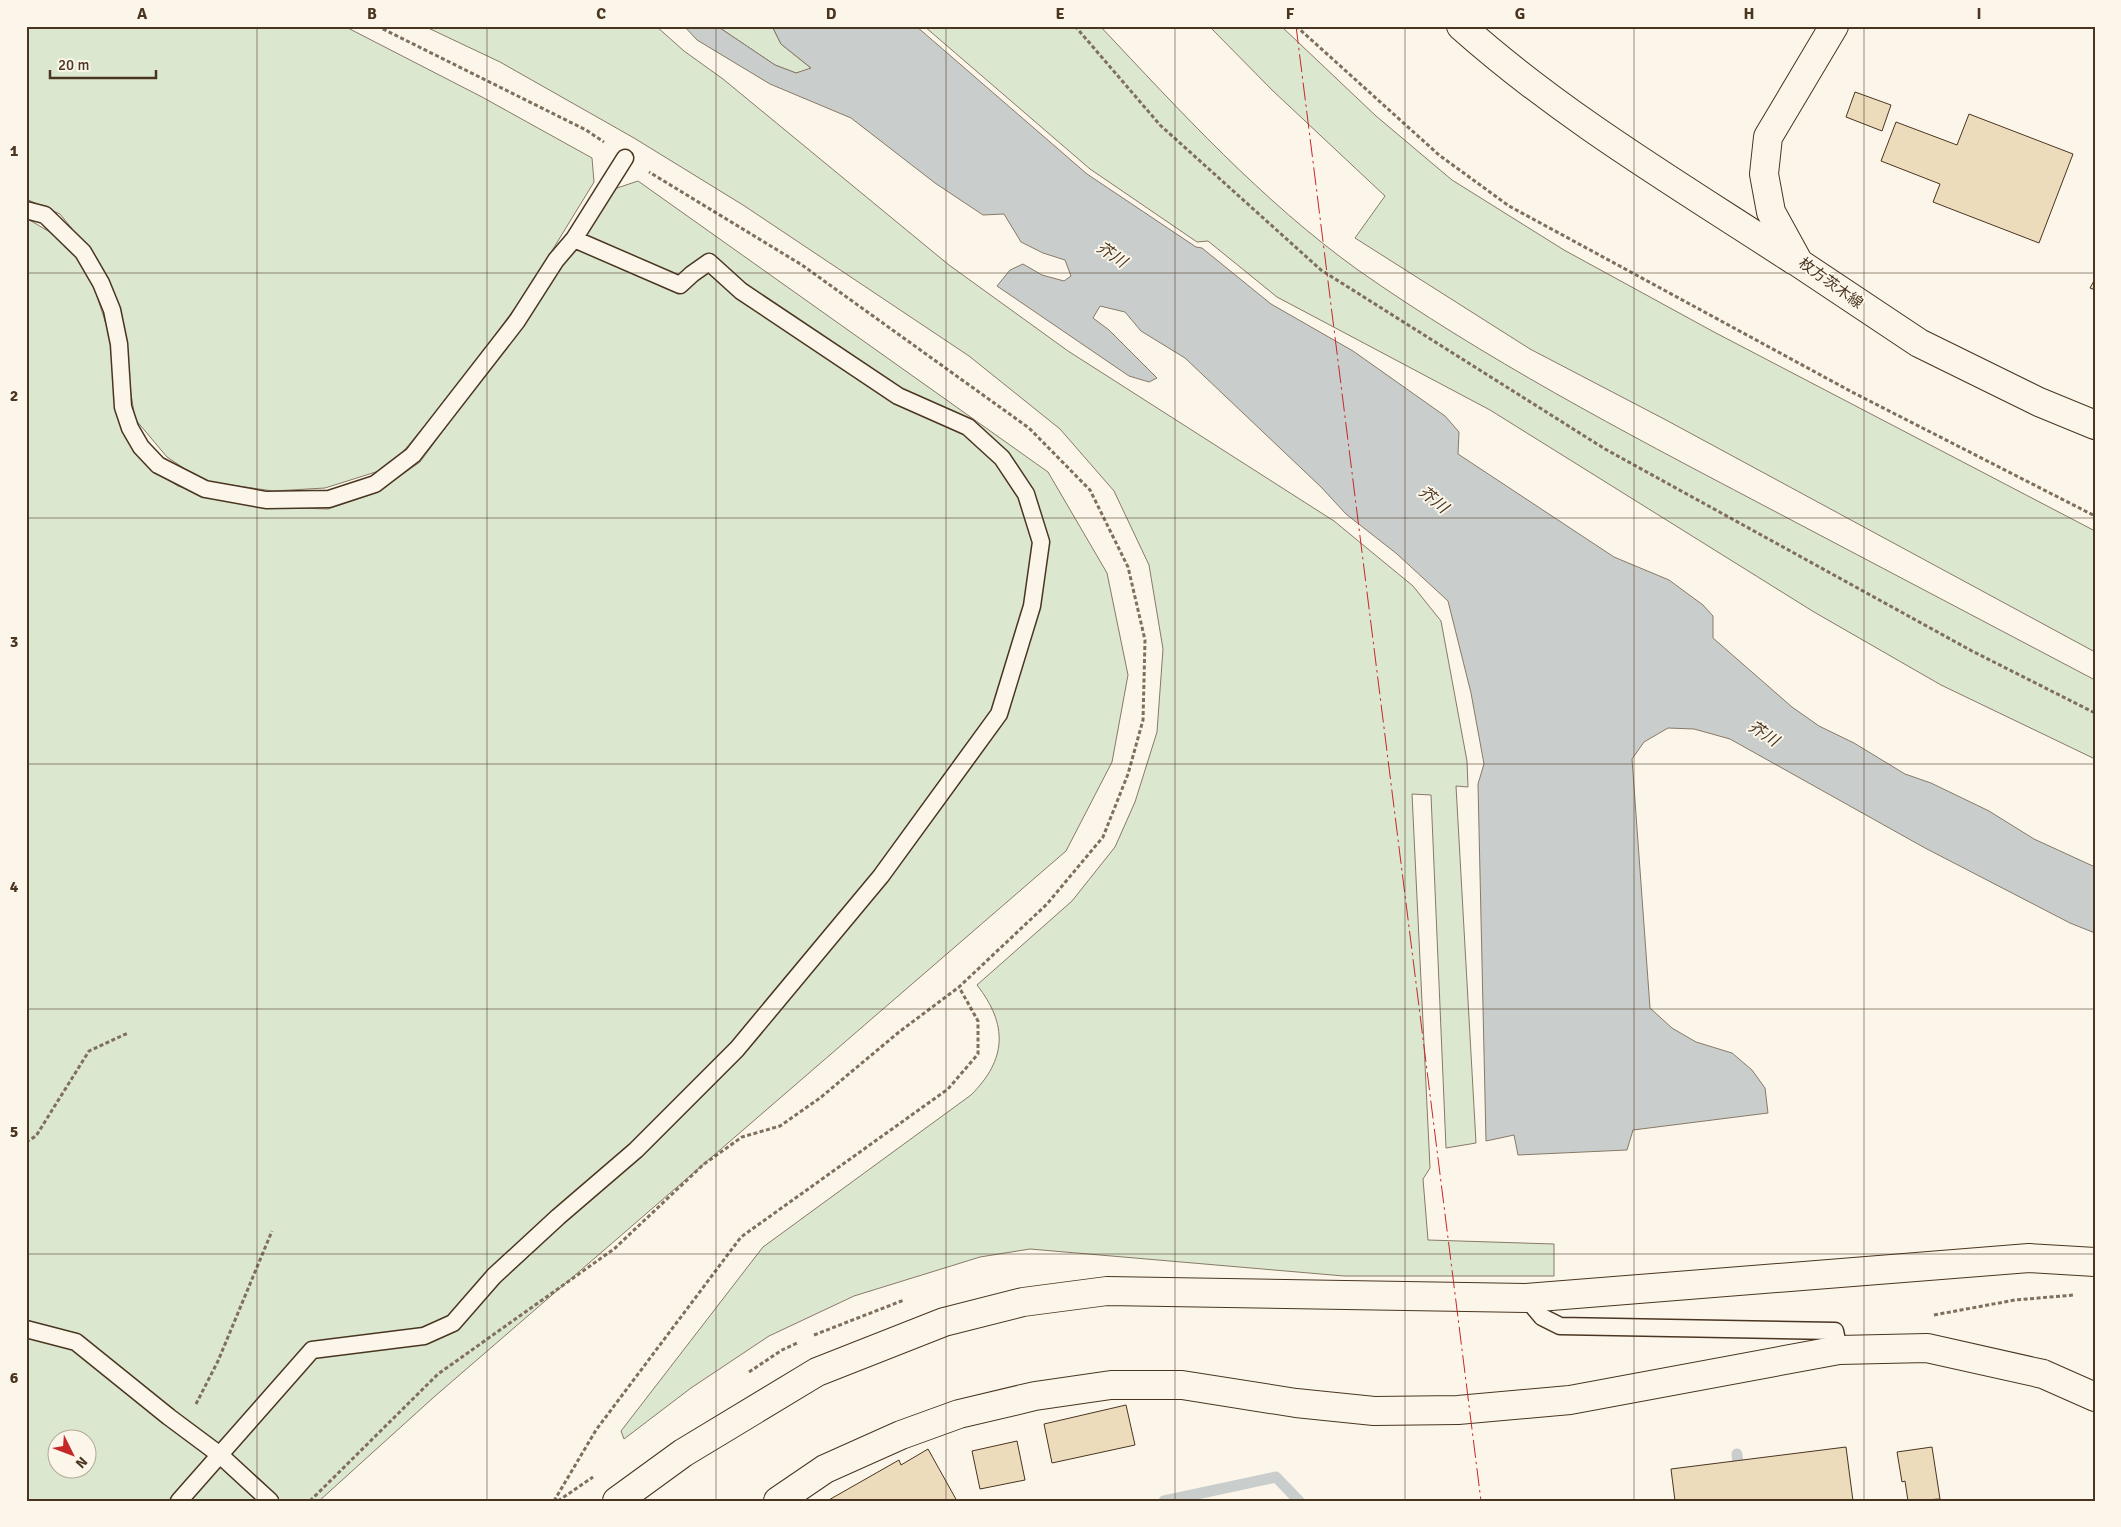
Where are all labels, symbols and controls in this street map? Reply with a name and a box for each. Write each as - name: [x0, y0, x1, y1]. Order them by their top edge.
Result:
- text: A: [137, 4, 148, 24]
- text: B: [367, 4, 377, 24]
- text: C: [596, 4, 606, 24]
- text: D: [826, 4, 837, 24]
- text: E: [1055, 4, 1065, 24]
- text: F: [1286, 4, 1295, 24]
- text: G: [1515, 4, 1525, 24]
- text: H: [1744, 4, 1754, 24]
- text: I: [1976, 4, 1982, 24]
- scale bar: [50, 48, 156, 80]
- text: 20 m: [58, 56, 89, 74]
- text: 1: [10, 141, 19, 161]
- water label: 芥川: [1093, 238, 1132, 273]
- street label: 枚方茨木線: [1795, 254, 1867, 312]
- text: 2: [10, 386, 18, 406]
- water label: 芥川: [1415, 482, 1454, 519]
- text: 3: [10, 632, 18, 652]
- water label: 芥川: [1745, 717, 1784, 752]
- text: 4: [10, 877, 19, 897]
- text: 5: [10, 1122, 18, 1142]
- text: 6: [10, 1368, 19, 1388]
- north arrow: [48, 1430, 98, 1480]
- text: N: [72, 1453, 91, 1472]

